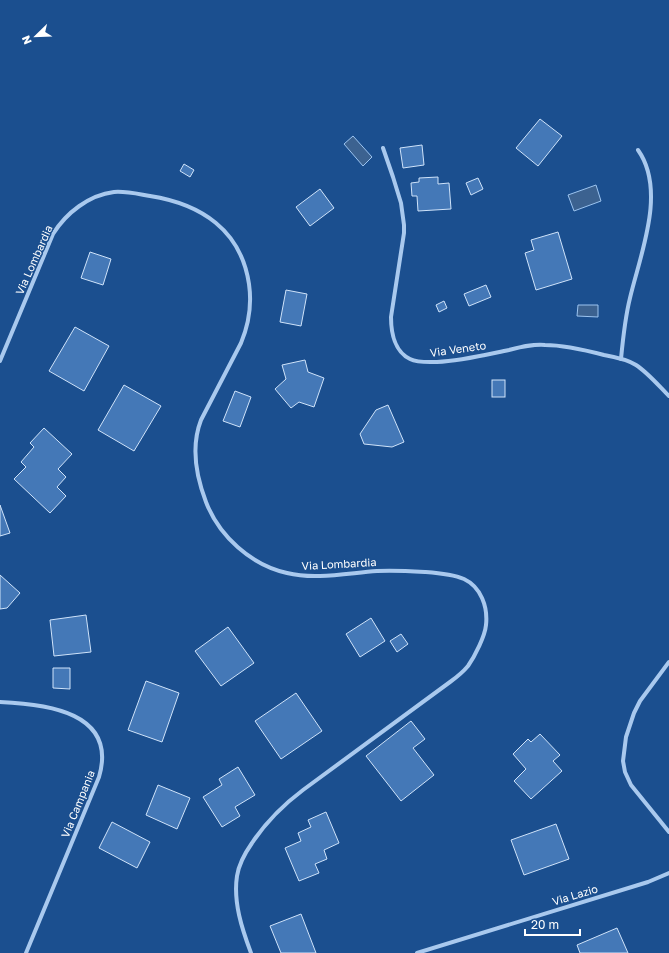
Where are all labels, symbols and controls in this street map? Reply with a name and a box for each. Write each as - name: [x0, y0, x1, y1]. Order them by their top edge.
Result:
- north arrow: [16, 16, 56, 56]
- text: N: [19, 34, 34, 46]
- street label: Via Lombardia: [12, 223, 55, 297]
- street label: Via Veneto: [429, 338, 487, 359]
- street label: Via Lombardia: [301, 555, 377, 572]
- street label: Via Campania: [58, 768, 97, 839]
- street label: Via Lazio: [550, 881, 600, 908]
- scale bar: [525, 911, 580, 937]
- text: 20 m: [531, 917, 559, 932]

